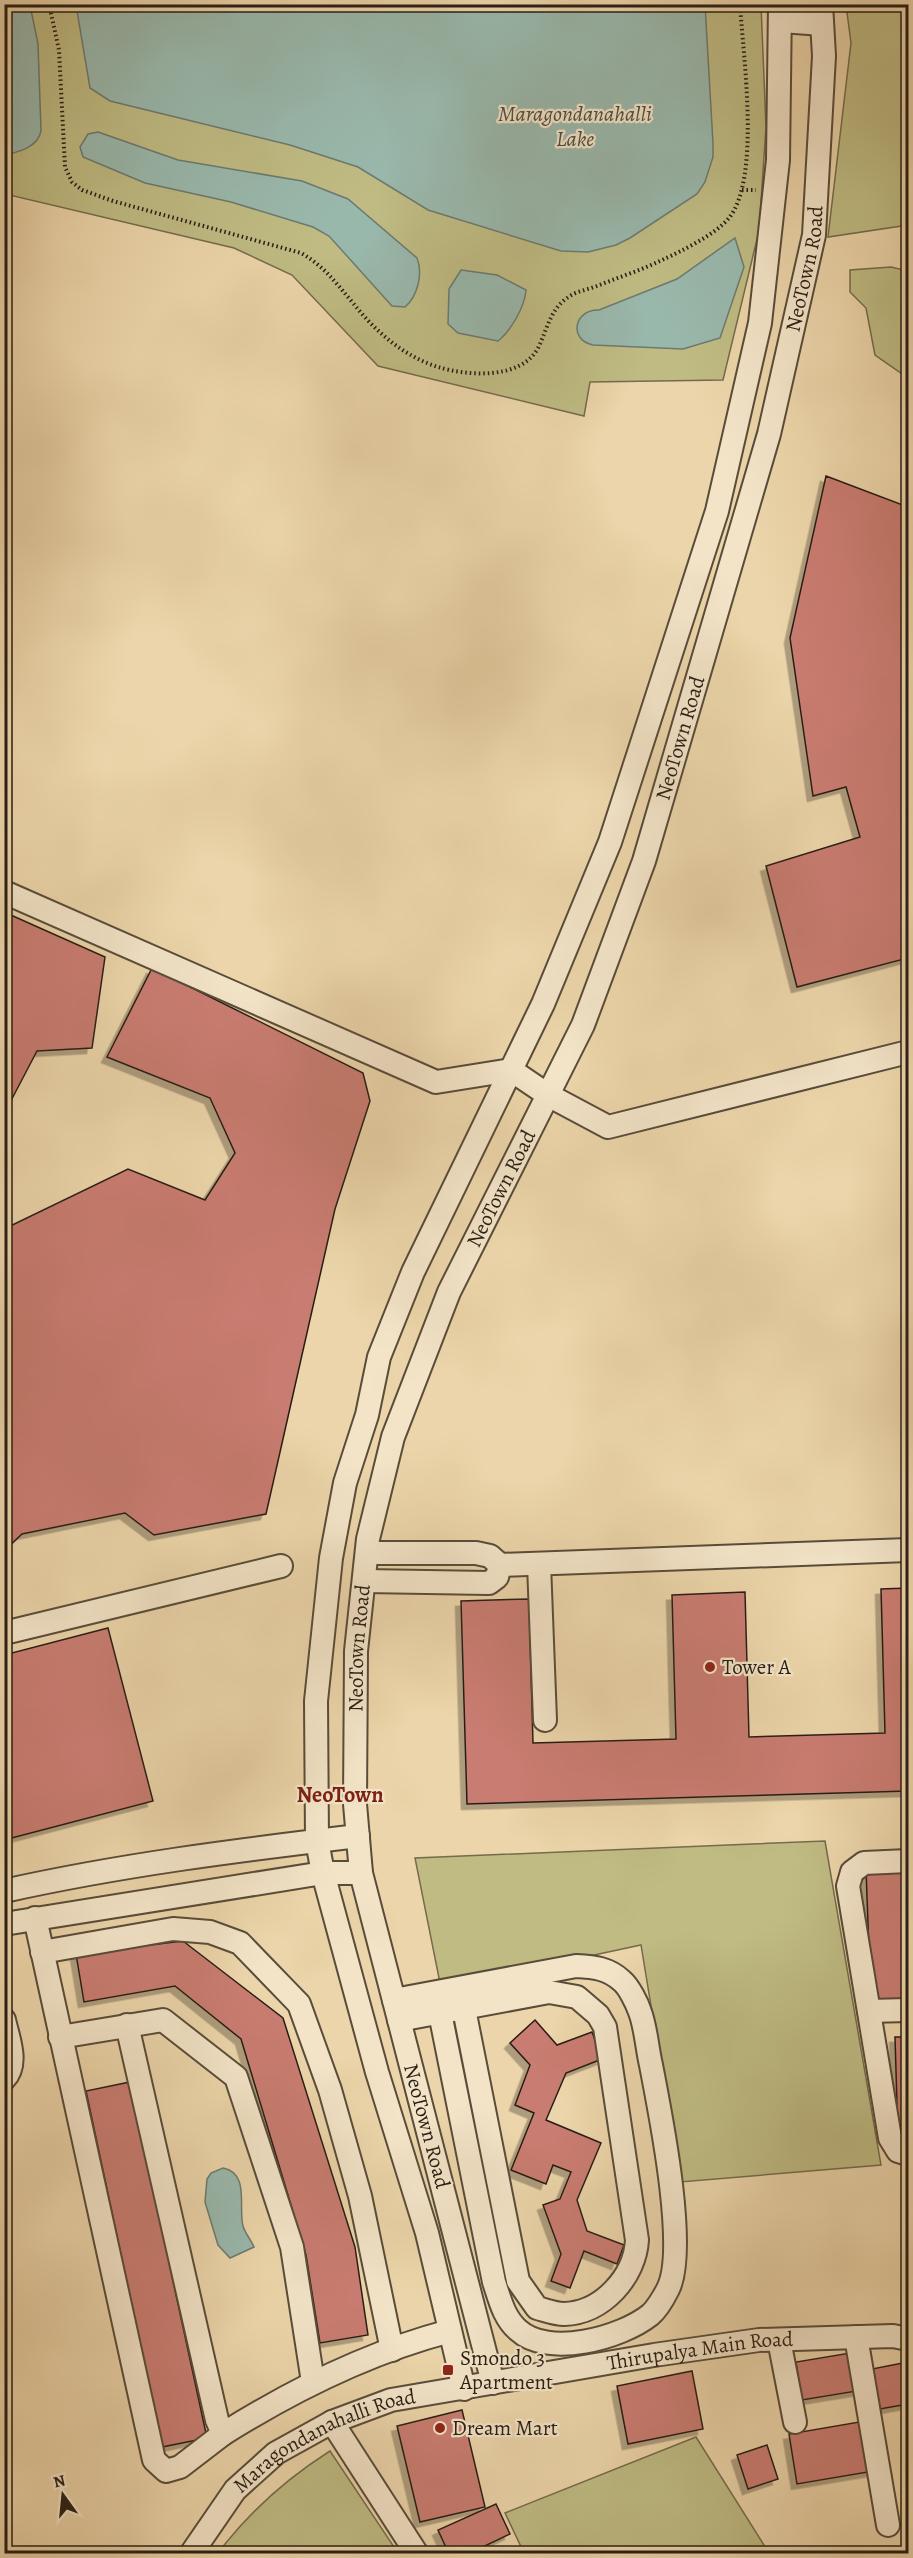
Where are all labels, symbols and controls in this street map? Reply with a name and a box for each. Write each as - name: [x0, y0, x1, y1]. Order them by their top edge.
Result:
- water label: Maragondanahalli Lake: [498, 99, 652, 154]
- street label: NeoTown Road: [779, 204, 830, 334]
- street label: NeoTown Road: [649, 672, 712, 803]
- street label: NeoTown Road: [460, 1124, 542, 1252]
- street label: NeoTown Road: [341, 1582, 377, 1712]
- place label: Tower A: [722, 1653, 791, 1681]
- marker: Tower A: [703, 1660, 717, 1674]
- district label: NeoTown: [296, 1780, 384, 1810]
- street label: NeoTown Road: [397, 2061, 457, 2192]
- street label: Thirupalya Main Road: [605, 2325, 794, 2377]
- place label: Smondo 3 Apartment: [459, 2344, 553, 2396]
- marker: Smondo 3 Apartment: [441, 2363, 455, 2377]
- street label: Maragondanahalli Road: [227, 2382, 418, 2499]
- place label: Dream Mart: [452, 2414, 558, 2442]
- marker: Dream Mart: [433, 2421, 447, 2435]
- north arrow: [33, 2465, 93, 2525]
- text: N: [51, 2469, 68, 2494]

